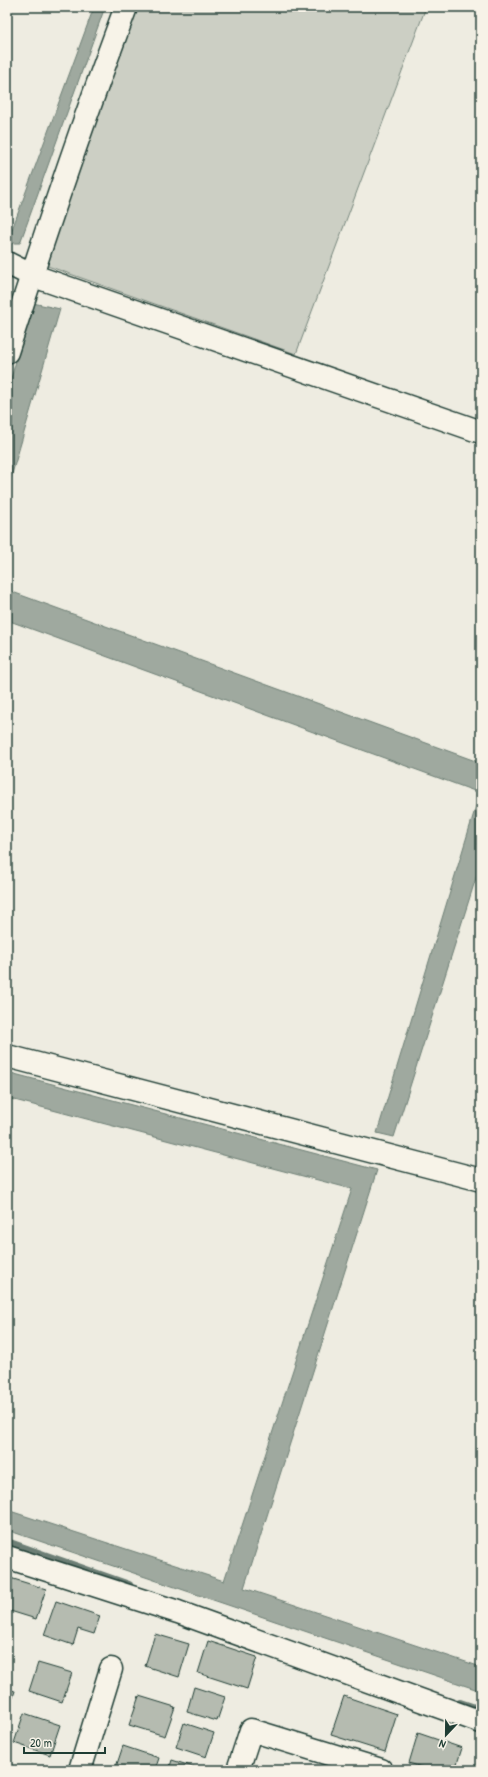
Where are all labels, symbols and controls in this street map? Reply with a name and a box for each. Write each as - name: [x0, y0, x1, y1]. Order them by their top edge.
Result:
- north arrow: [426, 1715, 466, 1755]
- scale bar: [24, 1729, 105, 1755]
- text: 20 m: [30, 1734, 52, 1751]
- text: N: [437, 1737, 448, 1752]

